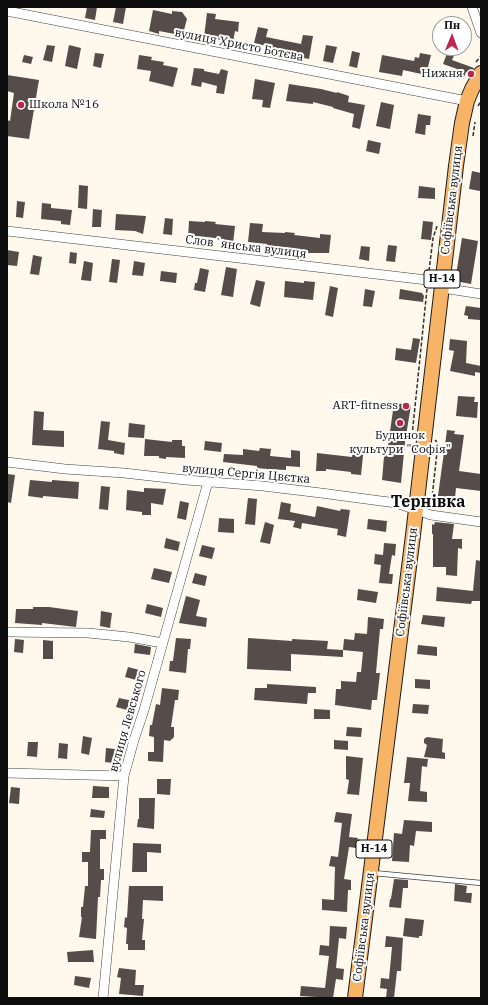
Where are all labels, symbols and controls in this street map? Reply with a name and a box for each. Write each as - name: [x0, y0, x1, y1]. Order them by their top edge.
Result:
- north arrow: [432, 16, 472, 56]
- text: Пн: [444, 18, 461, 32]
- street label: вулиця Христо Ботєва: [173, 25, 305, 65]
- place label: Нижня: [421, 67, 463, 81]
- marker: Нижня: [466, 69, 476, 79]
- place label: Школа №16: [29, 98, 99, 112]
- marker: Школа №16: [16, 100, 26, 110]
- street label: Софіївська вулиця: [438, 145, 466, 255]
- street label: Словʼянська вулиця: [185, 232, 307, 262]
- road number: Н-14: [424, 270, 460, 288]
- place label: ART-fitness: [333, 399, 398, 413]
- marker: ART-fitness: [401, 401, 411, 411]
- marker: Будинок культури "Софія": [395, 418, 405, 428]
- place label: Будинок культури "Софія": [349, 429, 451, 457]
- street label: вулиця Сергія Цвєтка: [181, 461, 311, 487]
- district label: Тернівка: [391, 492, 465, 512]
- street label: Софіївська вулиця: [393, 527, 421, 637]
- street label: вулиця Левського: [107, 668, 149, 774]
- road number: Н-14: [356, 840, 392, 858]
- street label: Софіївська вулиця: [350, 872, 378, 982]

